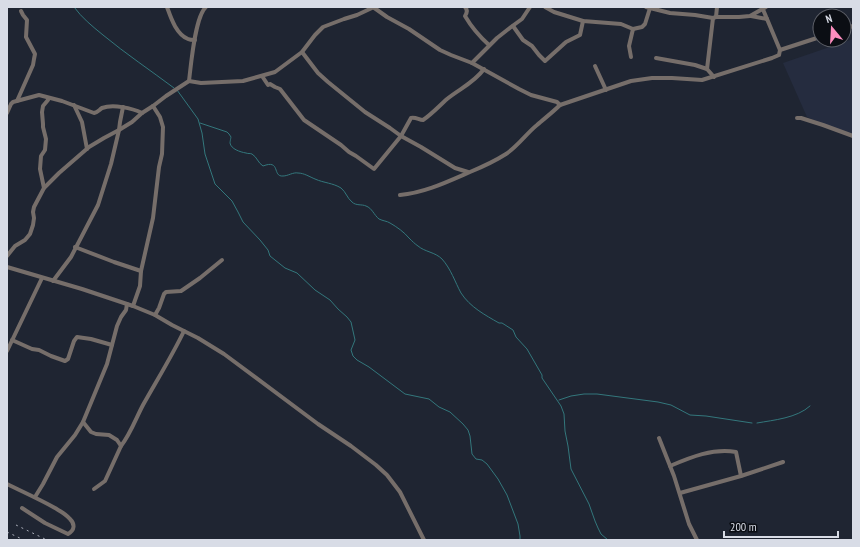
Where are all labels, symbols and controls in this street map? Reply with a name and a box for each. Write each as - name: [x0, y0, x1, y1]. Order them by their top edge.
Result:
- north arrow: [812, 8, 852, 48]
- text: N: [824, 11, 834, 26]
- scale bar: [724, 513, 838, 539]
- text: 200 m: [730, 519, 757, 534]

